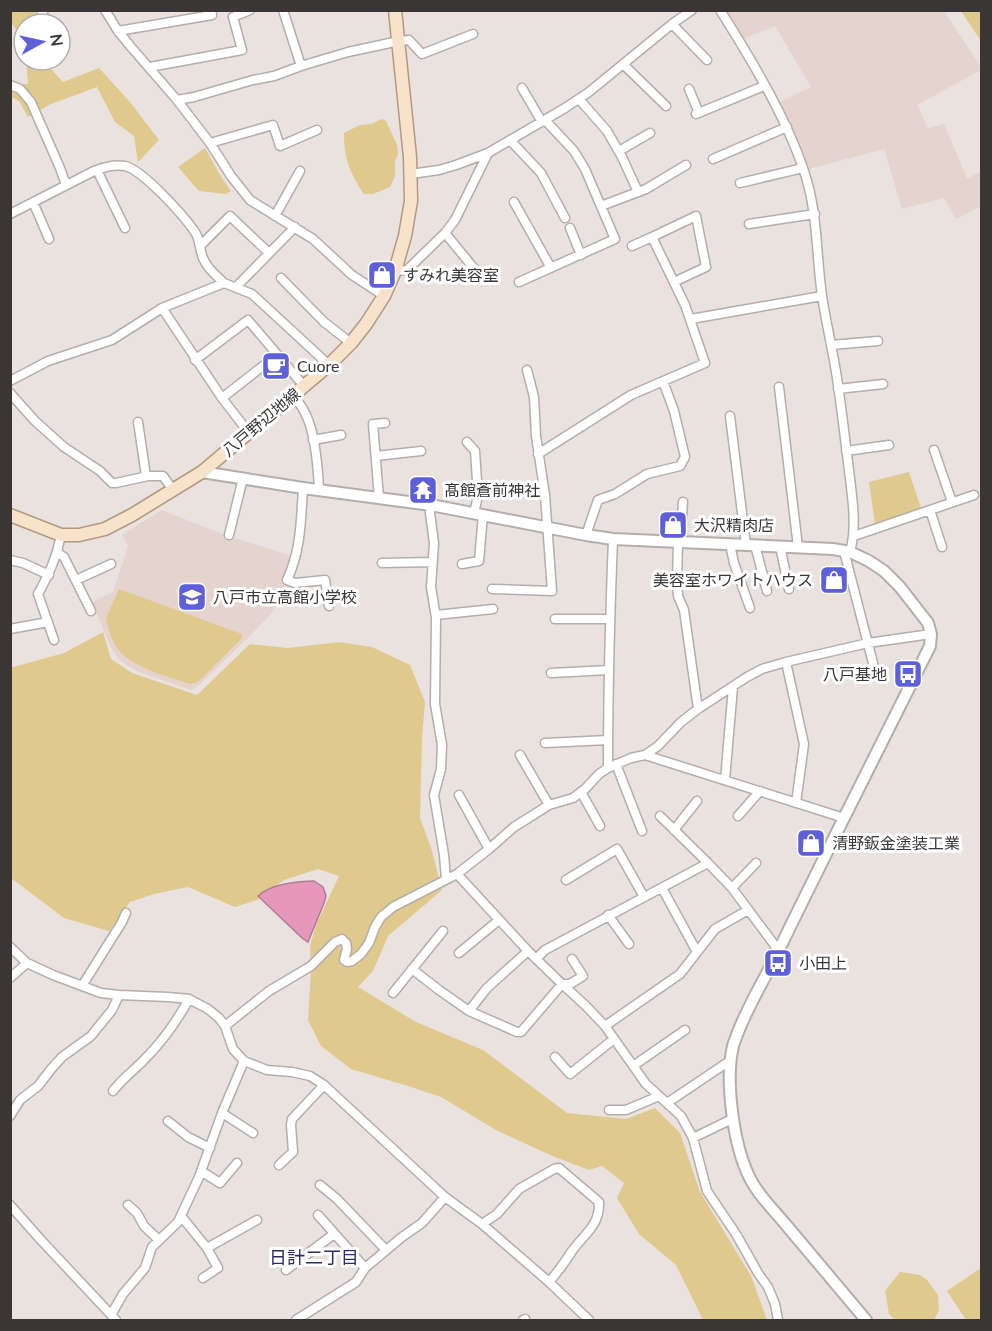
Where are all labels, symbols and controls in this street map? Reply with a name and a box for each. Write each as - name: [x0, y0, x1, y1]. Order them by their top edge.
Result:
- north arrow: [12, 12, 72, 72]
- text: N: [47, 32, 68, 47]
- shop icon: すみれ美容室: [366, 259, 398, 291]
- place label: すみれ美容室: [403, 265, 499, 284]
- cafe icon: Cuore: [260, 350, 292, 382]
- place label: Cuore: [297, 356, 340, 375]
- street label: 八戸野辺地線: [218, 383, 304, 460]
- temple icon: 髙館蒼前神社: [407, 474, 439, 506]
- place label: 髙館蒼前神社: [444, 480, 540, 499]
- shop icon: 大沢精肉店: [657, 509, 689, 541]
- place label: 大沢精肉店: [694, 515, 774, 534]
- shop icon: 美容室ホワイトハウス: [818, 564, 850, 596]
- place label: 美容室ホワイトハウス: [653, 570, 813, 589]
- school or university icon: 八戸市立高館小学校: [176, 581, 208, 613]
- place label: 八戸市立高館小学校: [213, 587, 357, 606]
- bus stop icon: 八戸基地: [892, 658, 924, 690]
- place label: 八戸基地: [823, 664, 887, 683]
- shop icon: 清野鈑金塗装工業: [795, 827, 827, 859]
- place label: 清野鈑金塗装工業: [832, 833, 960, 852]
- bus stop icon: 小田上: [762, 947, 794, 979]
- place label: 小田上: [799, 953, 847, 972]
- district label: 日計二丁目: [269, 1246, 359, 1268]

